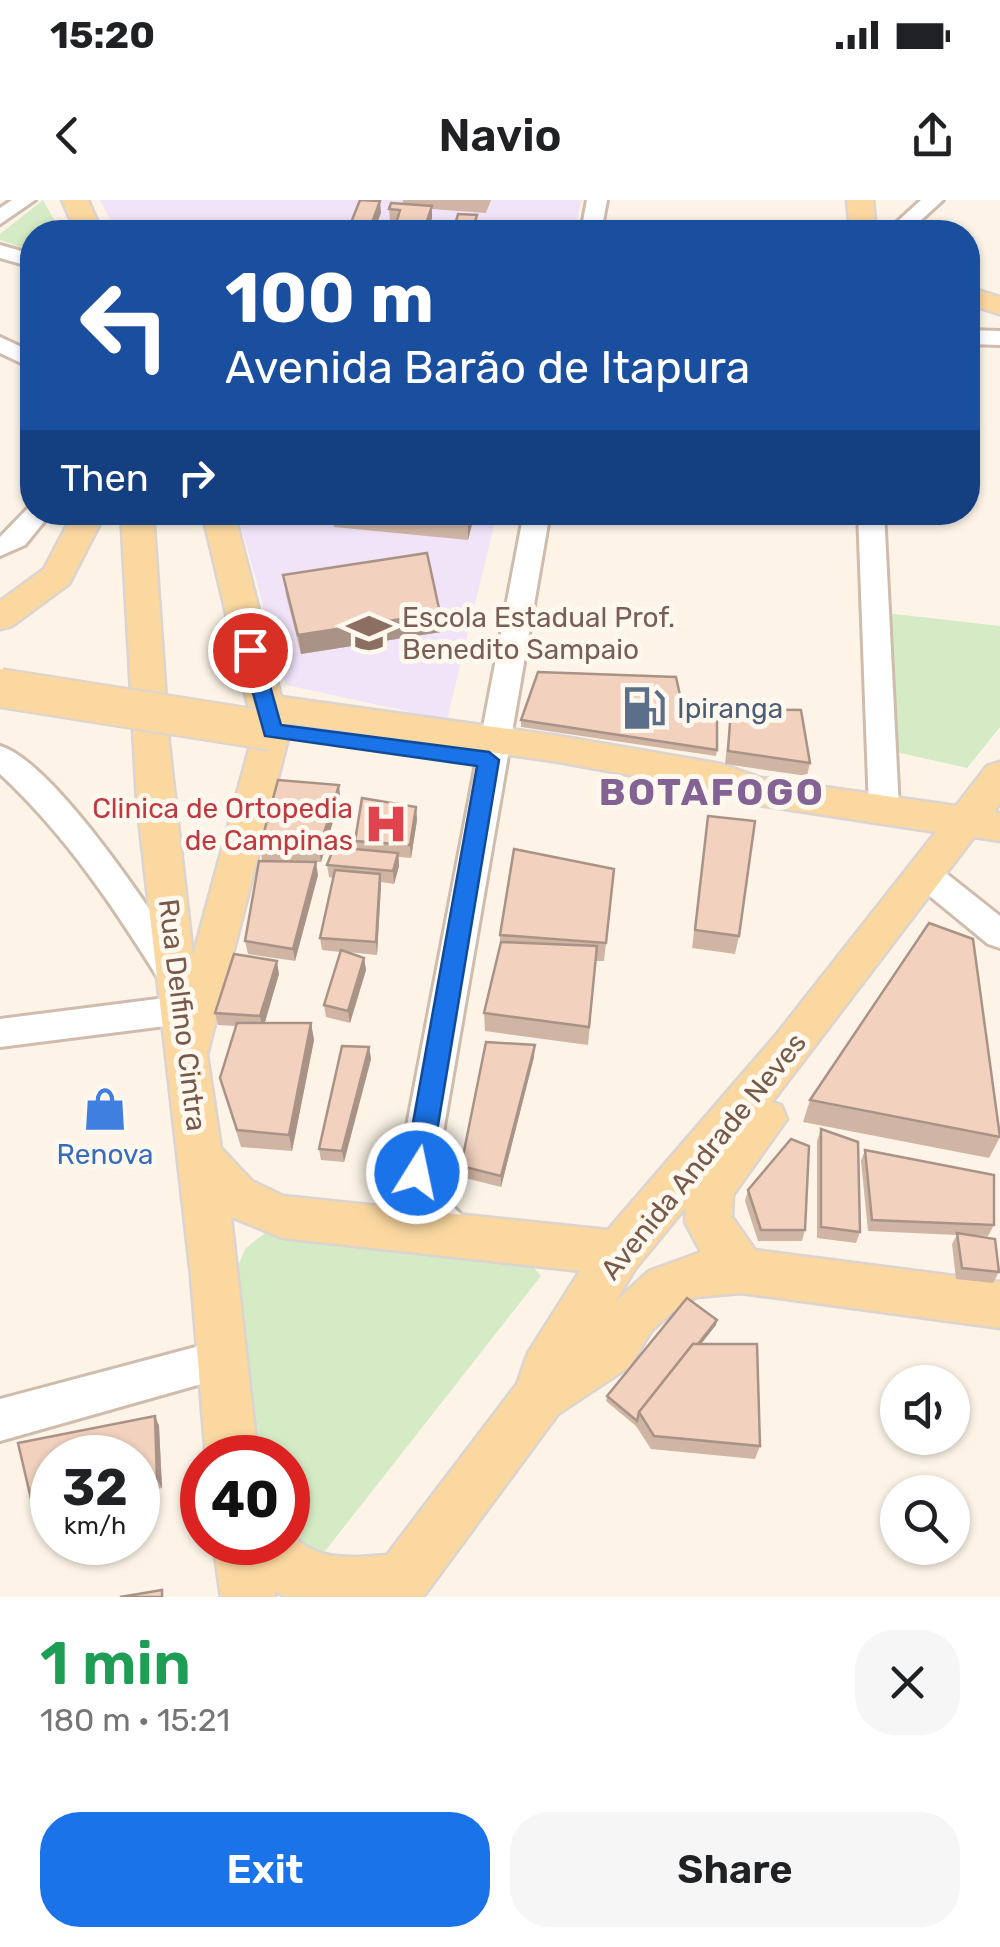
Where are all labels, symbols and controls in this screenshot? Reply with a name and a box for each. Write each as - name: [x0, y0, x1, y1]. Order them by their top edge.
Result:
- text: 15:20: [50, 12, 155, 58]
- icon: back: [40, 108, 95, 163]
- icon: share: [905, 108, 960, 163]
- text: Navio: [438, 109, 562, 162]
- text: 100 m: [225, 257, 434, 340]
- icon: left: [60, 260, 190, 390]
- text: Avenida Barão de Itapura: [225, 341, 750, 394]
- icon: right: [169, 450, 224, 505]
- text: Then: [60, 455, 149, 501]
- place label: Escola Estadual Prof. Benedito Sampaio: [402, 601, 675, 666]
- pin: [208, 608, 293, 693]
- school or university icon: Escola Estadual Prof. Benedito Sampaio: [345, 609, 393, 657]
- icon: arrive: [223, 623, 278, 678]
- fuel station icon: Ipiranga: [620, 684, 668, 732]
- place label: Ipiranga: [677, 692, 783, 725]
- district label: BOTAFOGO: [599, 769, 825, 815]
- place label: Clinica de Ortopedia de Campinas: [92, 792, 353, 857]
- hospital icon: Clinica de Ortopedia de Campinas: [362, 800, 410, 848]
- street label: Rua Delfino Cintra: [152, 897, 213, 1133]
- street label: Avenida Andrade Neves: [594, 1026, 813, 1286]
- shop icon: Renova: [81, 1085, 129, 1133]
- position arrow: [365, 1121, 469, 1225]
- place label: Renova: [57, 1138, 153, 1171]
- map controls: [880, 1365, 970, 1565]
- button: sound: [880, 1365, 970, 1455]
- speed limit sign: 40: [180, 1435, 310, 1565]
- text: 32: [62, 1458, 128, 1518]
- button: search: [880, 1475, 970, 1565]
- text: km/h: [64, 1511, 126, 1540]
- text: 1 min: [40, 1628, 191, 1699]
- button: close: [855, 1630, 960, 1735]
- text: 180 m · 15:21: [40, 1701, 230, 1739]
- button: Exit: [40, 1812, 490, 1927]
- button: Share: [510, 1812, 960, 1927]

